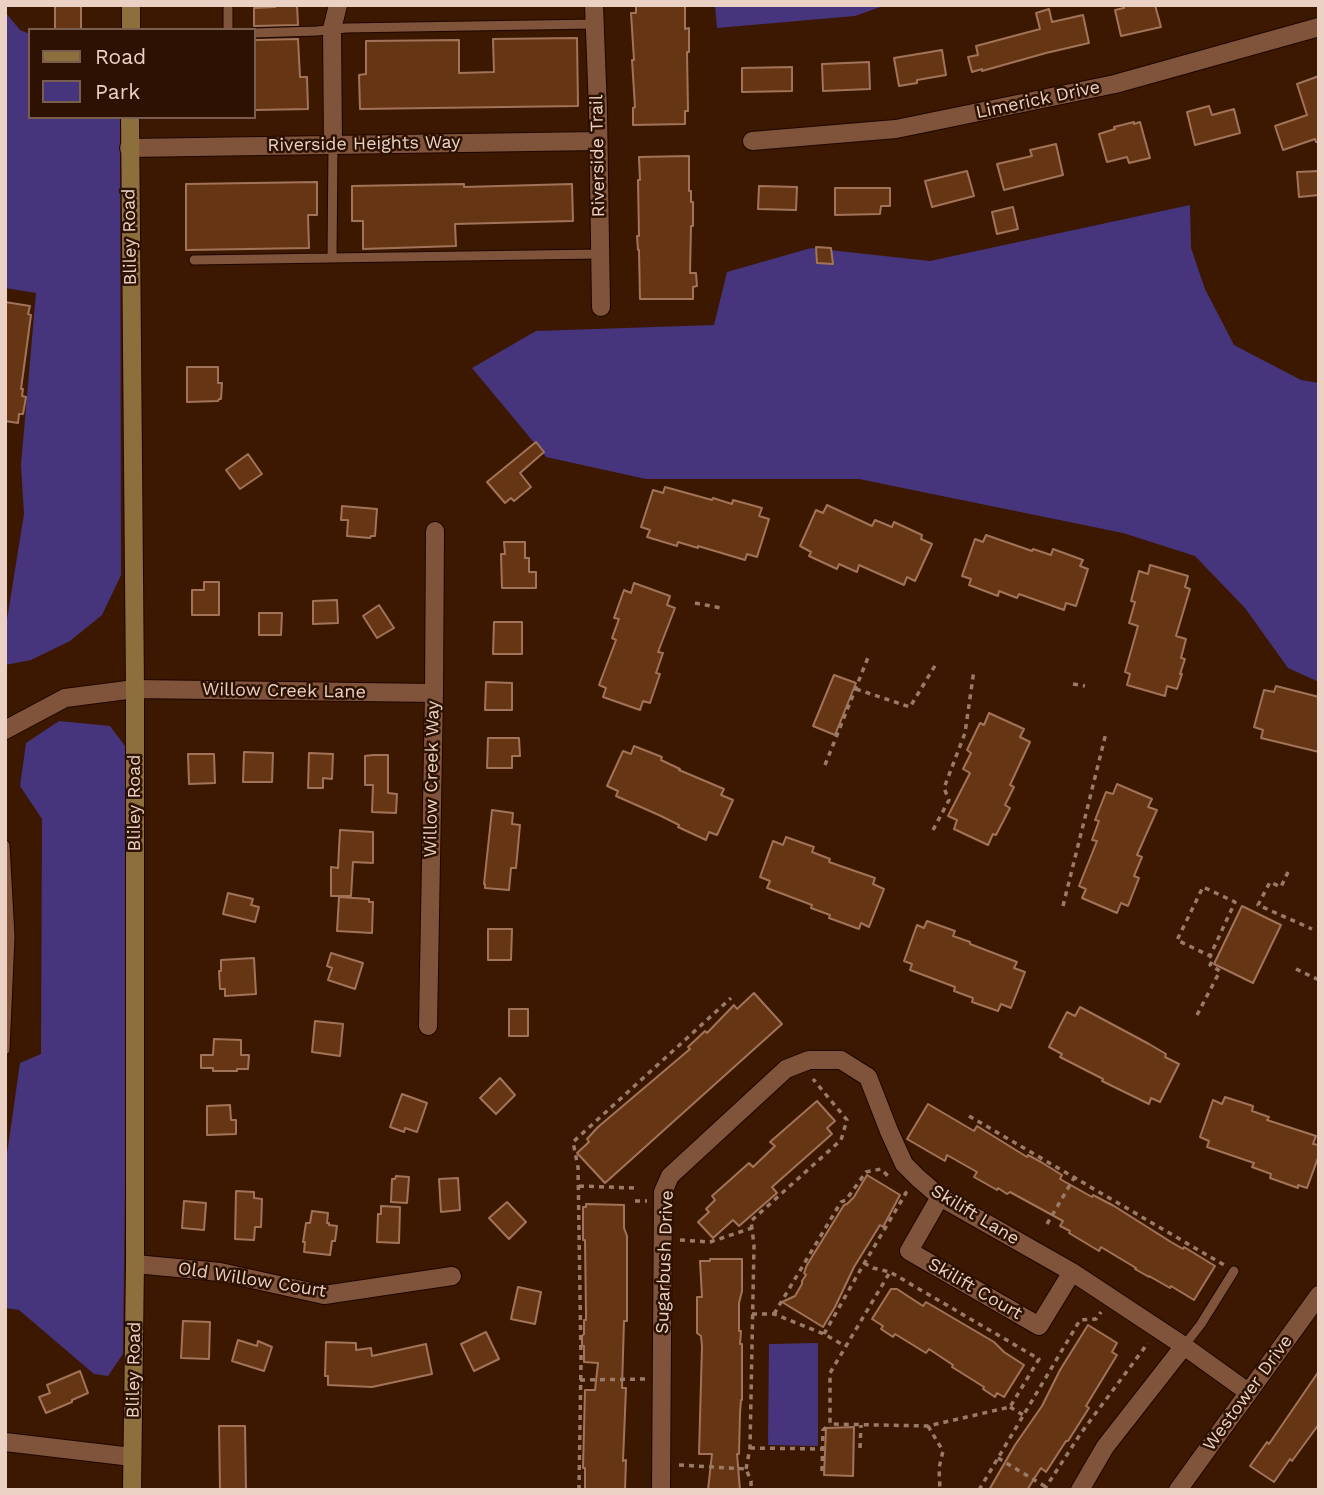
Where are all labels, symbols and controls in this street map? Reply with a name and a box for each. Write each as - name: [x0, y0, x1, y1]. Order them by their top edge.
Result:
- legend: [28, 28, 256, 119]
- text: Road: [95, 44, 146, 69]
- street label: Limerick Drive: [974, 76, 1102, 124]
- text: Park: [95, 79, 140, 104]
- street label: Riverside Trail: [586, 94, 610, 218]
- street label: Riverside Heights Way: [267, 132, 461, 156]
- street label: Bliley Road: [118, 188, 142, 286]
- street label: Willow Creek Lane: [202, 679, 366, 703]
- street label: Willow Creek Way: [420, 700, 444, 858]
- street label: Bliley Road: [124, 755, 146, 851]
- street label: Skilift Lane: [927, 1180, 1023, 1250]
- street label: Sugarbush Drive: [652, 1190, 678, 1334]
- street label: Skilift Court: [924, 1253, 1026, 1325]
- street label: Old Willow Court: [176, 1258, 328, 1302]
- street label: Bliley Road: [122, 1321, 146, 1419]
- street label: Westower Drive: [1199, 1331, 1297, 1455]

